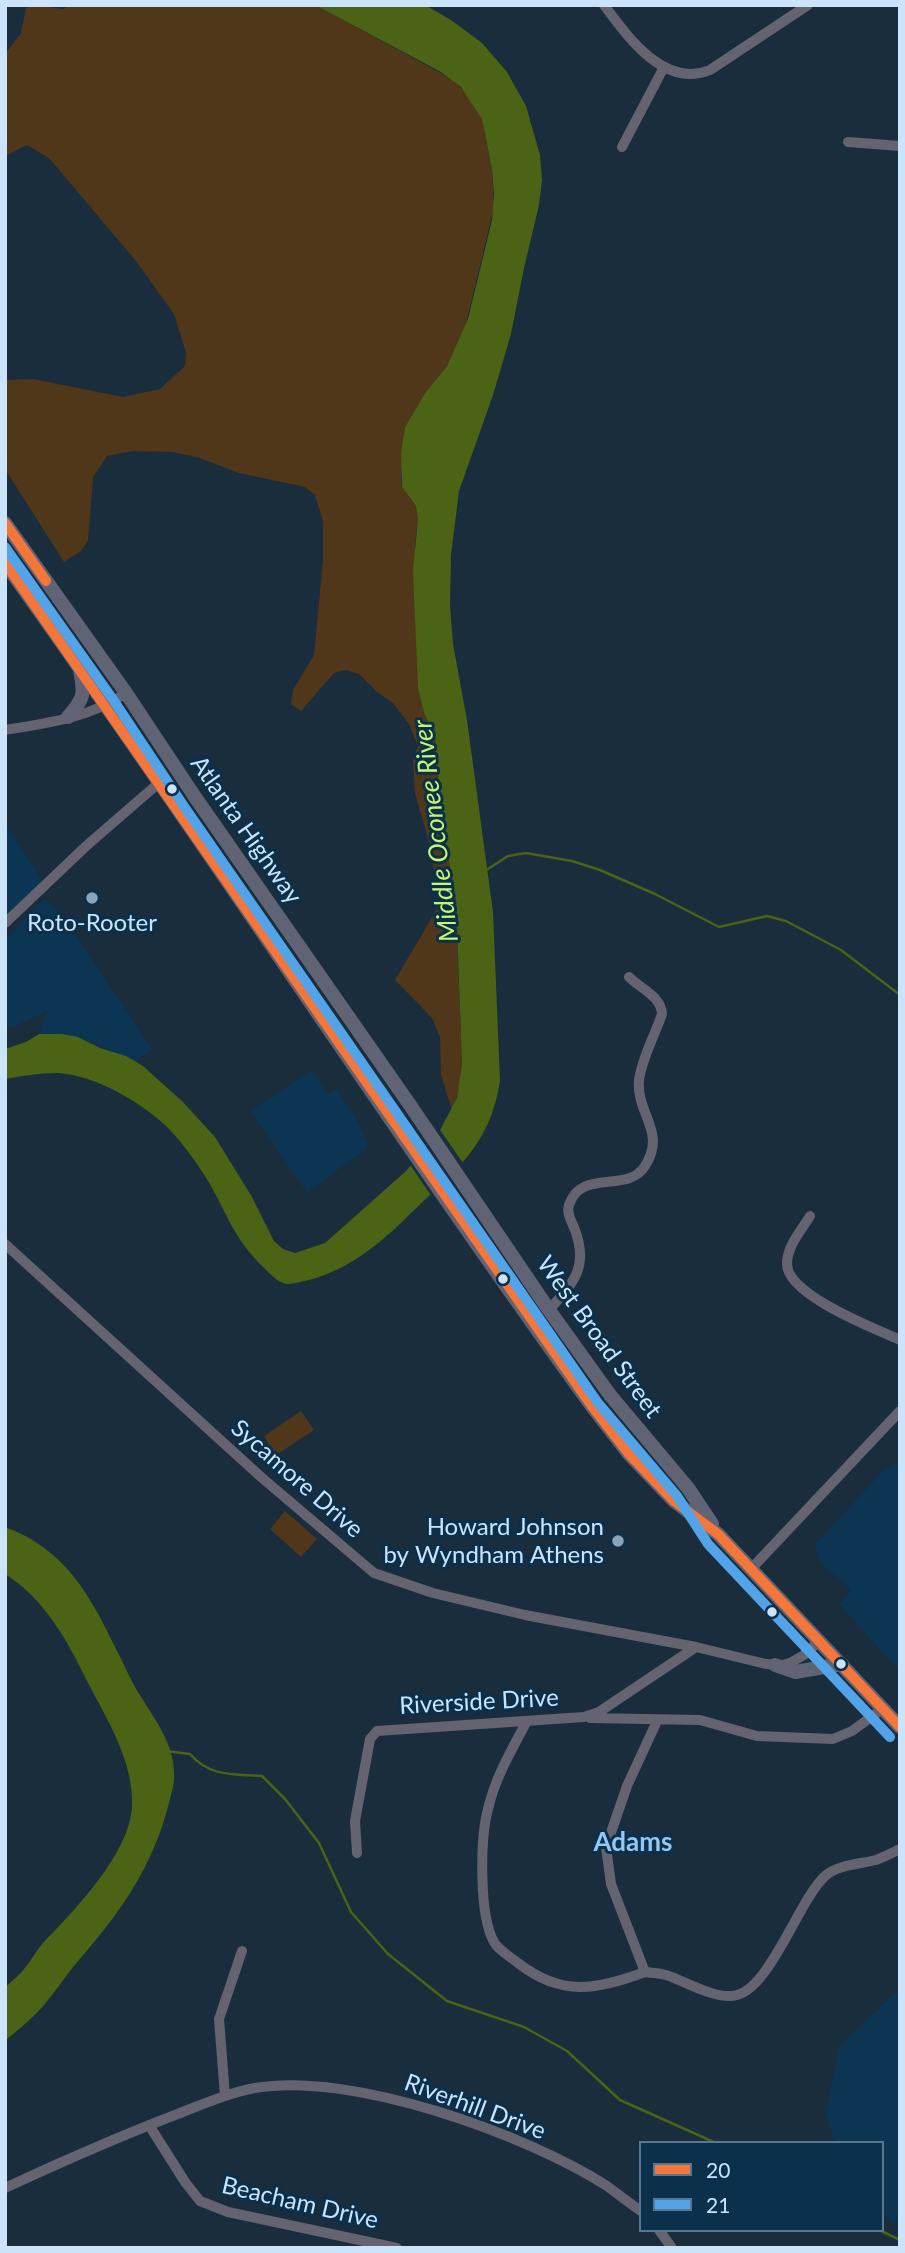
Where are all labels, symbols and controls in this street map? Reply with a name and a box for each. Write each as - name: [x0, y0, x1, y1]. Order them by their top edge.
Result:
- water label: Middle Oconee River: [407, 718, 465, 944]
- street label: Atlanta Highway: [184, 750, 308, 910]
- unlabelled marker: [165, 782, 179, 796]
- marker: Roto-Rooter: [84, 890, 100, 906]
- place label: Roto-Rooter: [27, 909, 157, 937]
- street label: West Broad Street: [531, 1250, 667, 1424]
- unlabelled marker: [496, 1272, 510, 1286]
- street label: Sycamore Drive: [225, 1414, 369, 1544]
- place label: Howard Johnson by Wyndham Athens: [383, 1513, 604, 1569]
- marker: Howard Johnson by Wyndham Athens: [610, 1533, 626, 1549]
- unlabelled marker: [765, 1605, 779, 1619]
- unlabelled marker: [834, 1657, 848, 1671]
- street label: Riverside Drive: [399, 1683, 559, 1721]
- district label: Adams: [594, 1827, 672, 1859]
- street label: Riverhill Drive: [401, 2068, 549, 2146]
- legend: [639, 2141, 884, 2232]
- text: 20: [706, 2157, 730, 2182]
- street label: Beacham Drive: [219, 2171, 381, 2235]
- text: 21: [706, 2192, 730, 2217]

